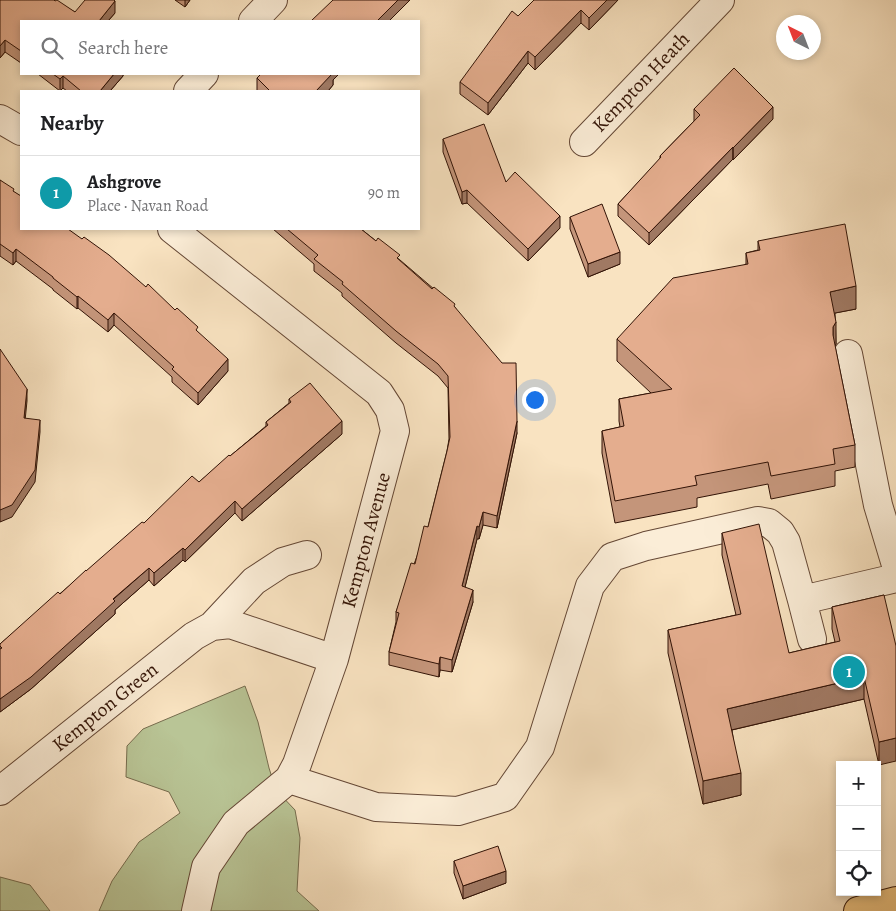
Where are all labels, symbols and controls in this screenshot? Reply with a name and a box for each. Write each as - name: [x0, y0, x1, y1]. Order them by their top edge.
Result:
- north arrow: [776, 15, 821, 60]
- search box: [20, 20, 420, 75]
- street label: Kempton Heath: [586, 26, 696, 138]
- icon: search: [38, 34, 66, 62]
- text: Search here: [78, 35, 168, 61]
- text: Nearby: [40, 109, 103, 137]
- text: Ashgrove: [87, 169, 161, 195]
- text: 1: [53, 182, 59, 204]
- text: 90 m: [368, 182, 400, 204]
- text: Place · Navan Road: [87, 195, 208, 217]
- your location: [522, 387, 548, 413]
- street label: Kempton Avenue: [335, 469, 397, 611]
- pin: 1: [833, 653, 865, 691]
- street label: Kempton Green: [46, 656, 164, 758]
- map controls: [836, 761, 881, 896]
- button: +: [836, 761, 881, 806]
- button: −: [836, 806, 881, 851]
- button: locate: [836, 851, 881, 896]

